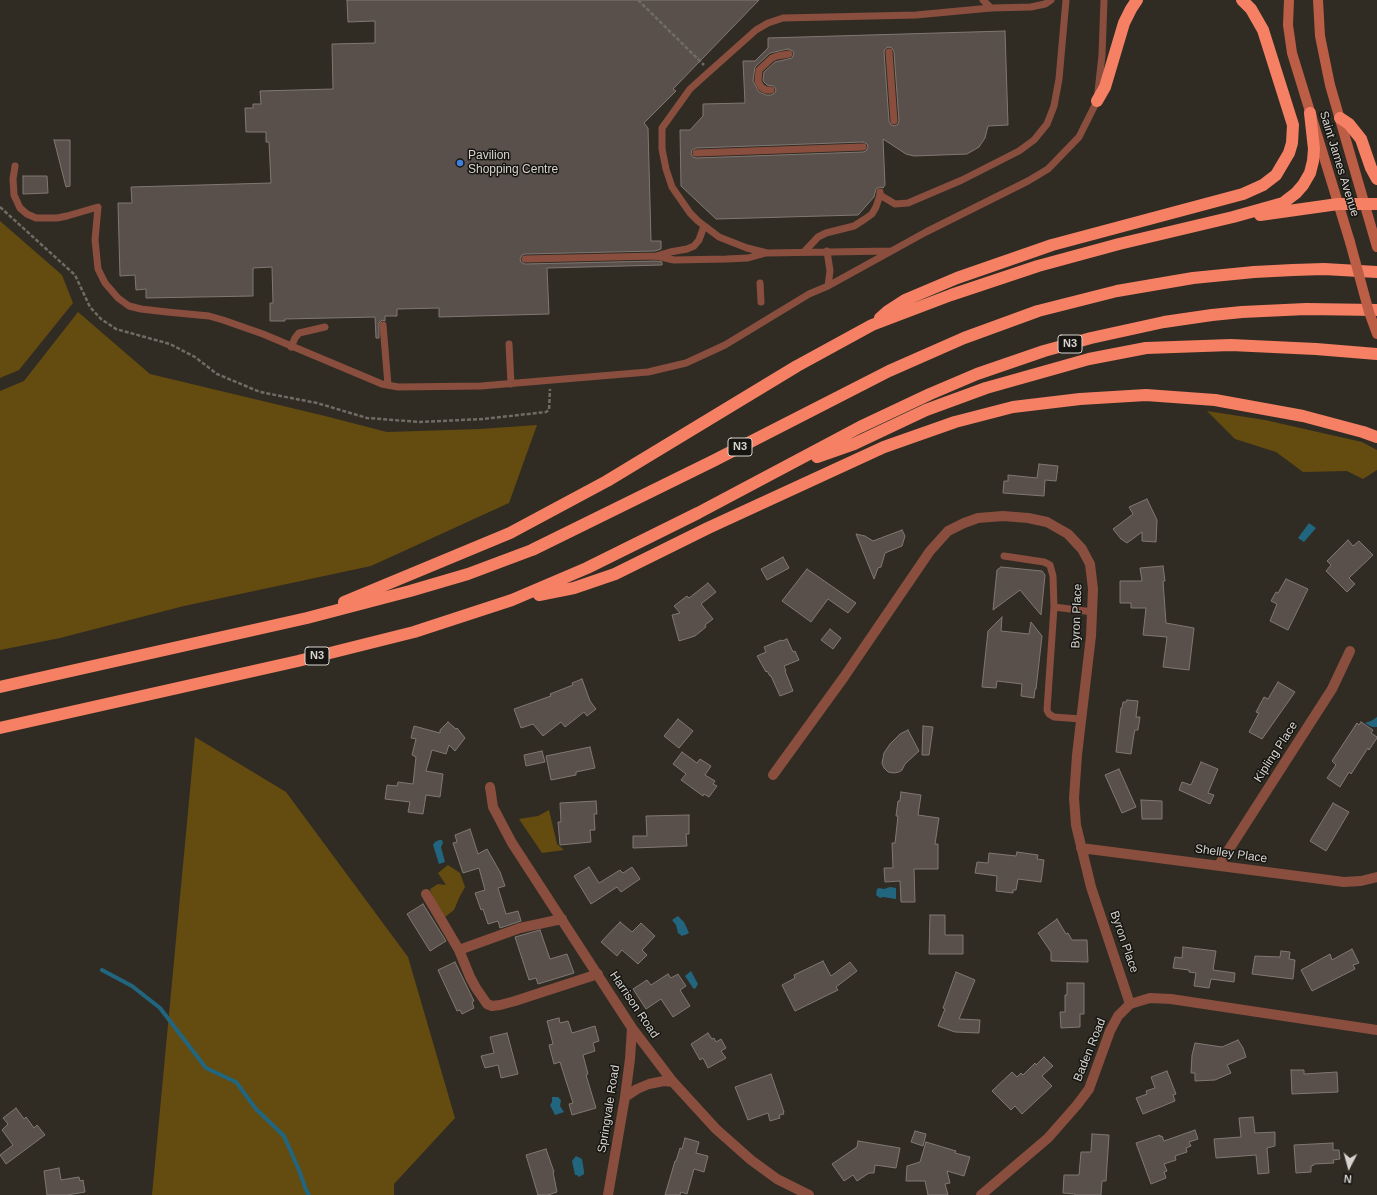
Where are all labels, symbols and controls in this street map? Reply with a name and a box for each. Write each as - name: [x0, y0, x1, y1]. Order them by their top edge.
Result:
- street label: Saint James Avenue: [1316, 109, 1362, 219]
- place label: Pavilion Shopping Centre: [468, 149, 558, 177]
- marker: Pavilion Shopping Centre: [455, 158, 465, 168]
- road number: N3: [1058, 335, 1082, 353]
- road number: N3: [728, 438, 752, 456]
- street label: Byron Place: [1069, 583, 1085, 649]
- road number: N3: [305, 647, 329, 665]
- street label: Kipling Place: [1251, 719, 1301, 785]
- street label: Shelley Place: [1194, 842, 1268, 866]
- street label: Byron Place: [1107, 909, 1141, 975]
- street label: Harrison Road: [606, 969, 662, 1041]
- street label: Baden Road: [1071, 1016, 1109, 1084]
- street label: Springvale Road: [595, 1064, 623, 1154]
- north arrow: [1329, 1147, 1369, 1187]
- text: N: [1343, 1173, 1352, 1185]

